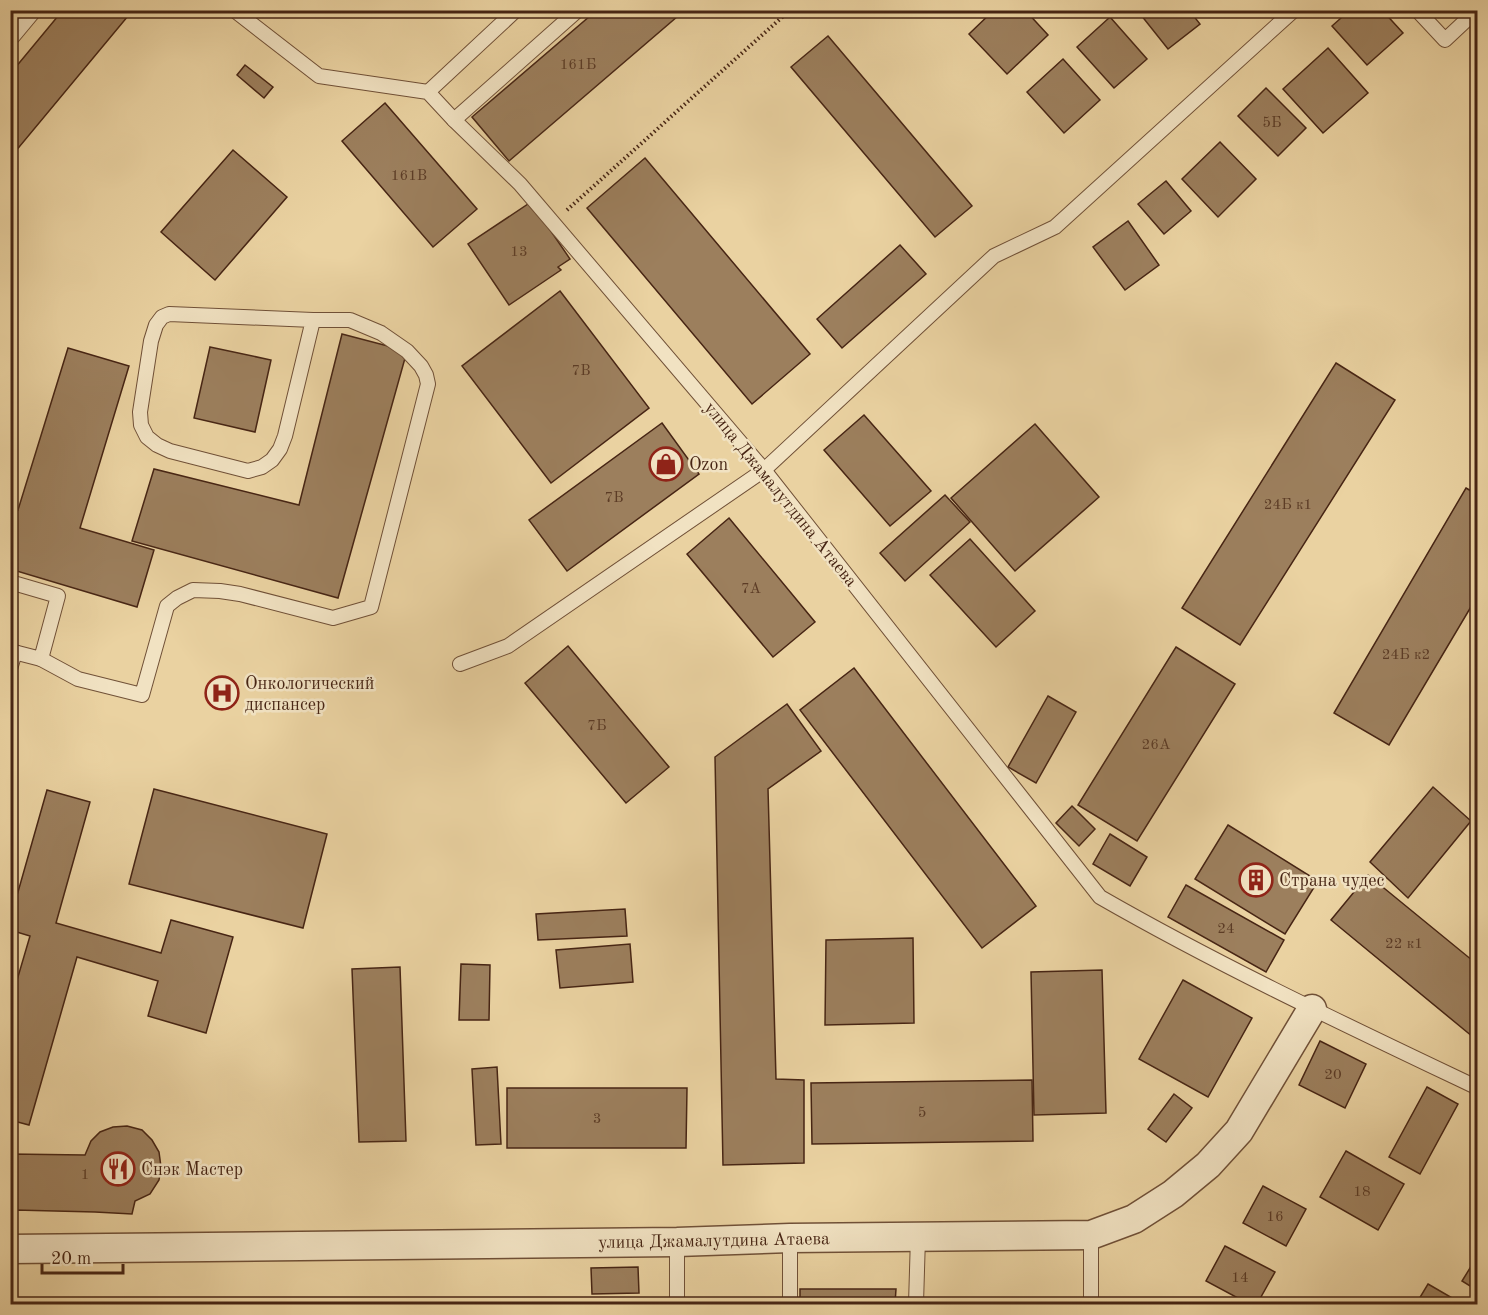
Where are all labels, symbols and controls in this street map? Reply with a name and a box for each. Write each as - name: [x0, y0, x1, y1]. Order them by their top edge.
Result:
- house number: 161Б: [560, 58, 596, 73]
- house number: 5Б: [1262, 116, 1282, 131]
- house number: 161В: [391, 169, 427, 184]
- house number: 13: [510, 245, 528, 260]
- house number: 7В: [571, 364, 591, 379]
- street label: улица Джамалутдина Атаева: [700, 399, 860, 590]
- shop icon: Ozon: [648, 446, 684, 482]
- place label: Ozon: [689, 456, 728, 474]
- house number: 7В: [604, 491, 624, 506]
- house number: 24Б к1: [1264, 498, 1312, 513]
- house number: 7А: [741, 582, 762, 597]
- house number: 24Б к2: [1382, 648, 1430, 663]
- hospital icon: Онкологический диспансер: [204, 675, 240, 711]
- place label: Онкологический диспансер: [245, 675, 375, 714]
- house number: 7Б: [587, 719, 607, 734]
- house number: 26А: [1142, 738, 1171, 753]
- building icon: Страна чудес: [1238, 862, 1274, 898]
- place label: Страна чудес: [1279, 872, 1384, 890]
- house number: 24: [1217, 922, 1235, 937]
- house number: 22 к1: [1385, 937, 1423, 952]
- house number: 20: [1324, 1068, 1342, 1083]
- house number: 5: [918, 1106, 926, 1121]
- house number: 3: [593, 1112, 601, 1127]
- restaurant icon: Снэк Мастер: [100, 1151, 136, 1187]
- place label: Снэк Мастер: [141, 1161, 243, 1179]
- house number: 1: [81, 1168, 89, 1183]
- house number: 18: [1353, 1185, 1371, 1200]
- house number: 16: [1266, 1210, 1284, 1225]
- street label: улица Джамалутдина Атаева: [598, 1230, 830, 1252]
- scale bar: [42, 1237, 123, 1275]
- text: 20 m: [51, 1250, 91, 1268]
- house number: 14: [1231, 1271, 1249, 1286]

